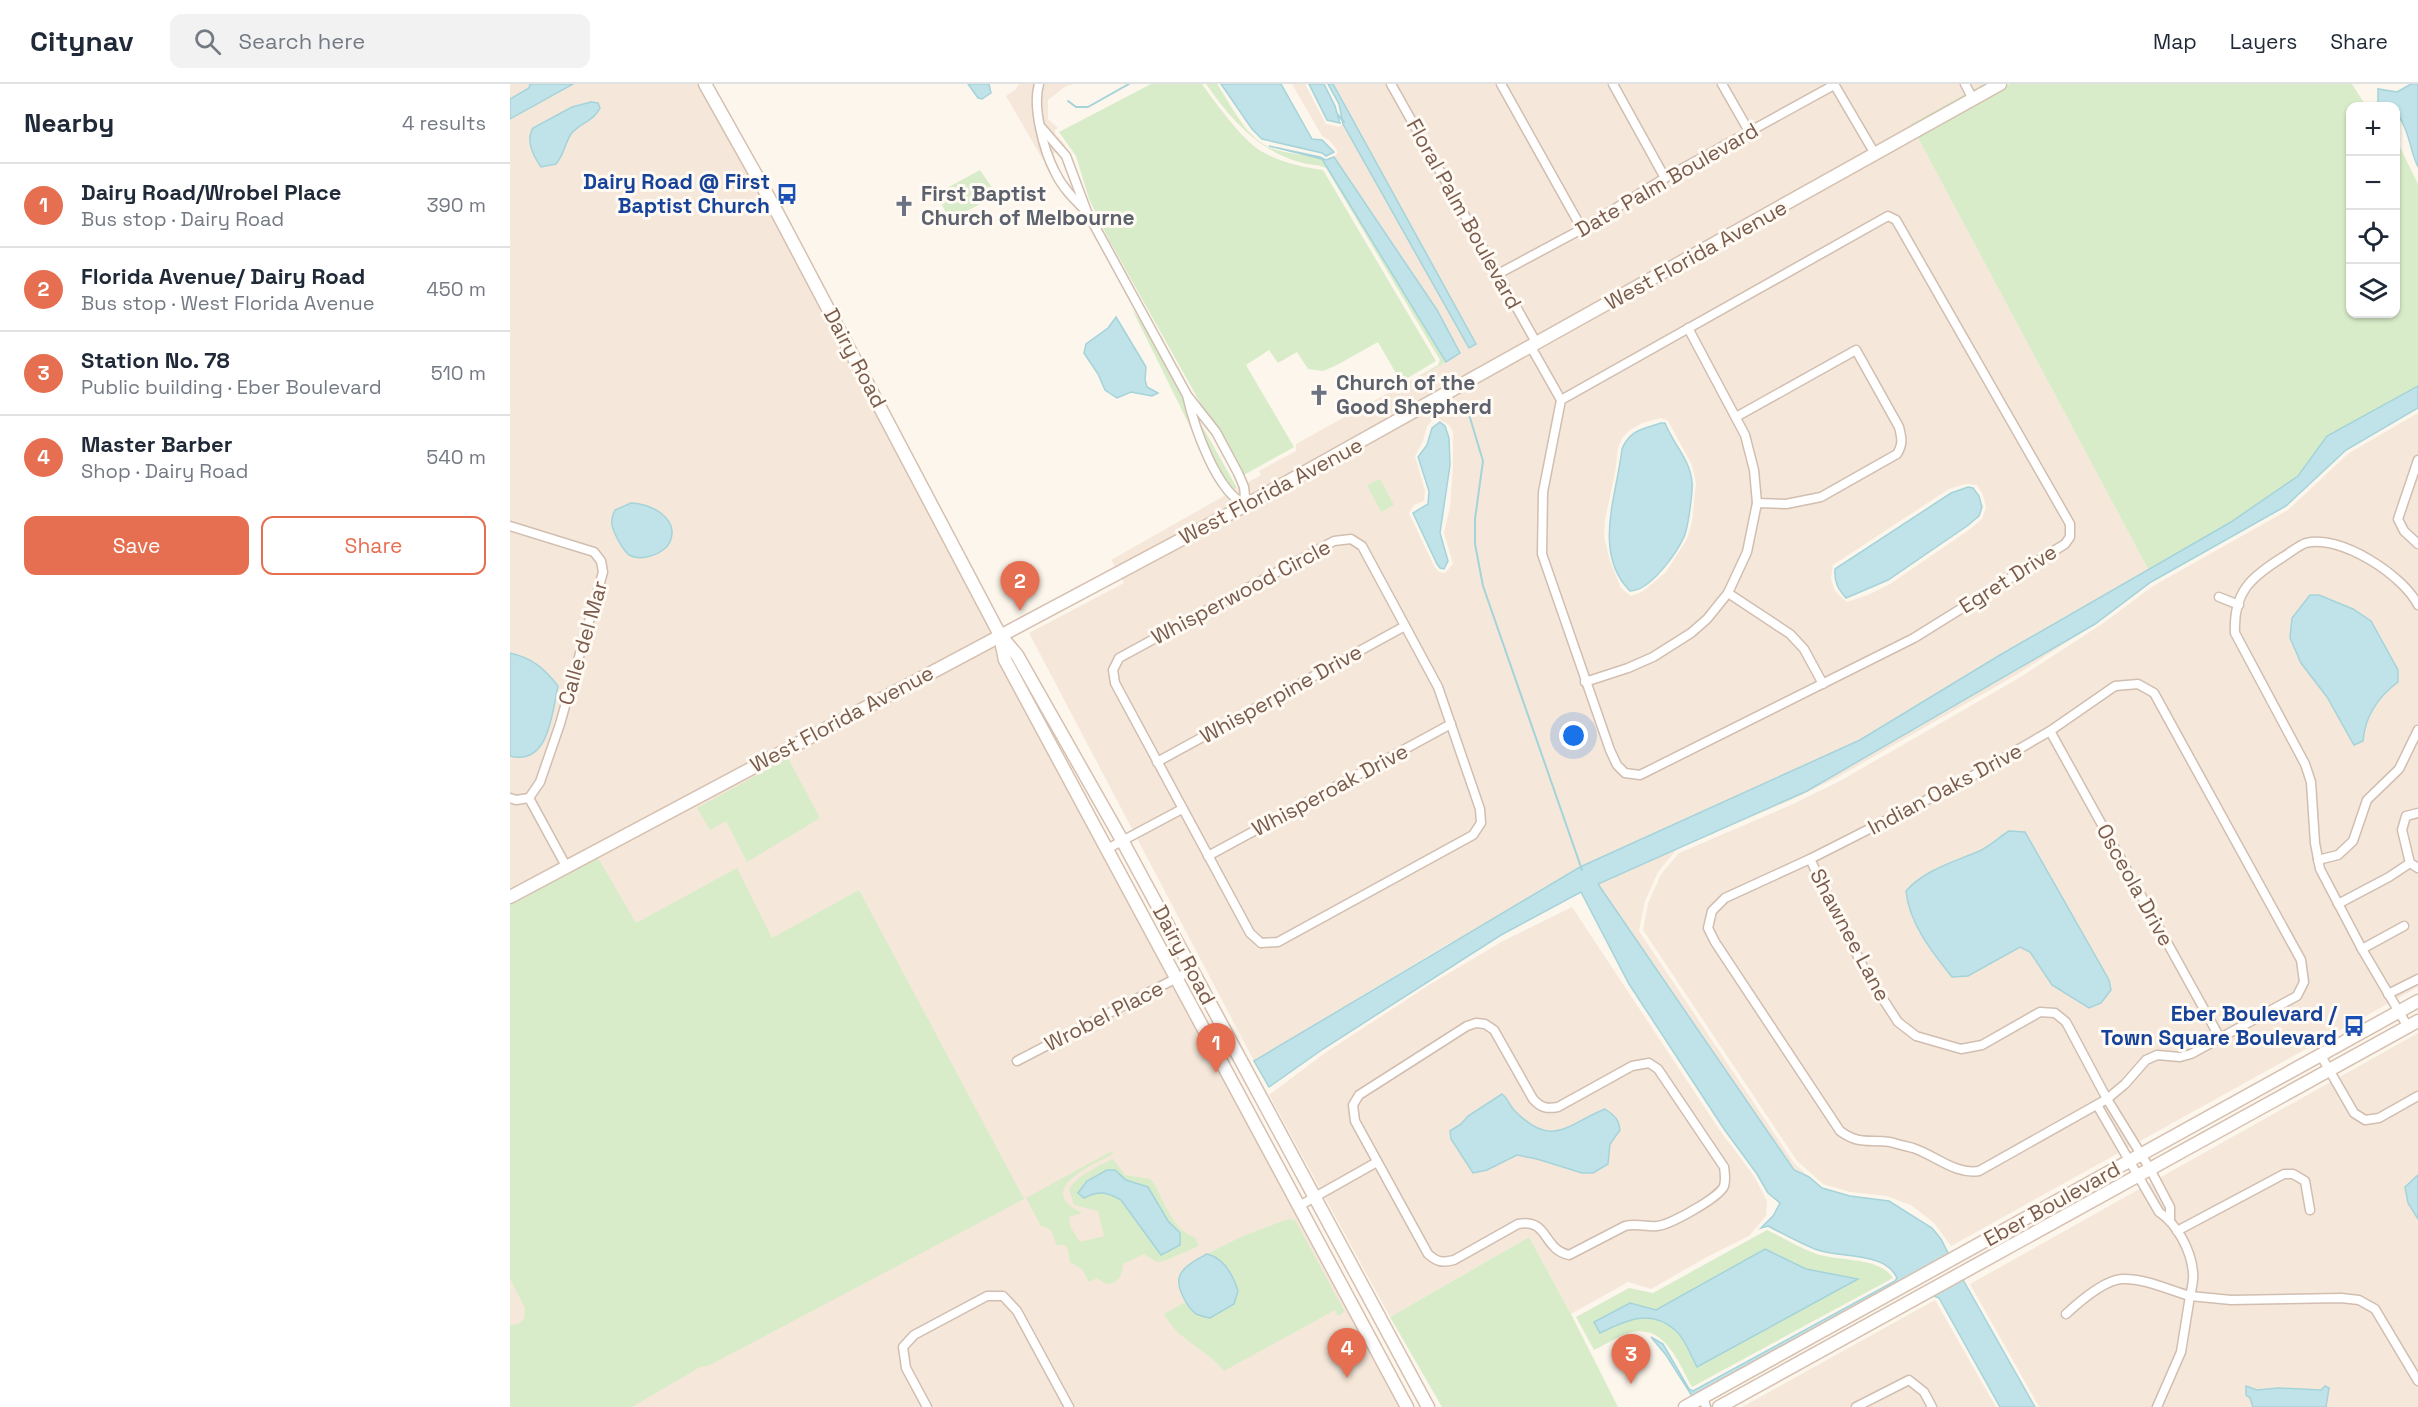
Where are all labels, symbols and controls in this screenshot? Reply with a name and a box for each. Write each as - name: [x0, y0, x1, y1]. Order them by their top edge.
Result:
- search box: [170, 14, 590, 68]
- text: Citynav: [30, 23, 134, 59]
- icon: search: [191, 25, 224, 58]
- text: Search here: [239, 27, 365, 55]
- text: Map: [2153, 28, 2197, 55]
- text: Layers: [2230, 28, 2297, 55]
- text: Share: [2330, 28, 2388, 55]
- map controls: [2346, 102, 2400, 318]
- button: +: [2346, 102, 2400, 156]
- text: Nearby: [24, 106, 114, 140]
- text: 4 results: [402, 110, 486, 136]
- street label: Floral Palm Boulevard: [1401, 114, 1528, 314]
- street label: Date Palm Boulevard: [1571, 116, 1763, 243]
- button: −: [2346, 156, 2400, 210]
- place label: Dairy Road @ First Baptist Church: [583, 168, 770, 219]
- text: Dairy Road/Wrobel Place: [81, 178, 341, 206]
- place label: First Baptist Church of Melbourne: [921, 180, 1135, 231]
- bus stop icon: Dairy Road @ First Baptist Church: [775, 182, 799, 206]
- text: 1: [39, 192, 48, 218]
- text: 390 m: [427, 192, 486, 218]
- street label: West Florida Avenue: [1600, 193, 1791, 316]
- church icon: First Baptist Church of Melbourne: [892, 194, 916, 218]
- text: Bus stop · Dairy Road: [81, 206, 284, 232]
- button: locate: [2346, 210, 2400, 264]
- text: Florida Avenue/ Dairy Road: [81, 262, 365, 290]
- button: layers: [2346, 264, 2400, 318]
- text: 2: [38, 276, 49, 302]
- text: 450 m: [426, 276, 486, 302]
- text: Bus stop · West Florida Avenue: [81, 290, 375, 316]
- street label: Dairy Road: [818, 303, 893, 412]
- text: Station No. 78: [81, 346, 230, 374]
- text: 3: [37, 360, 50, 386]
- text: 510 m: [431, 360, 486, 386]
- place label: Church of the Good Shepherd: [1336, 369, 1492, 420]
- text: Public building · Eber Boulevard: [81, 374, 382, 400]
- church icon: Church of the Good Shepherd: [1307, 383, 1331, 407]
- text: Master Barber: [81, 430, 232, 458]
- street label: West Florida Avenue: [1174, 431, 1367, 550]
- text: 4: [37, 444, 50, 470]
- text: 540 m: [426, 444, 486, 470]
- text: Shop · Dairy Road: [81, 458, 248, 484]
- button: Save: [24, 516, 249, 575]
- button: Share: [261, 516, 486, 575]
- street label: Whisperwood Circle: [1147, 533, 1335, 650]
- street label: Egret Drive: [1954, 538, 2062, 619]
- pin: 2: [1000, 562, 1040, 611]
- street label: Calle del Mar: [552, 577, 613, 708]
- street label: Whisperpine Drive: [1195, 638, 1366, 749]
- street label: West Florida Avenue: [745, 659, 938, 778]
- your location: [1559, 721, 1588, 750]
- street label: Whisperoak Drive: [1247, 737, 1412, 842]
- street label: Indian Oaks Drive: [1863, 737, 2027, 841]
- street label: Osceola Drive: [2091, 819, 2180, 951]
- street label: Shawnee Lane: [1804, 864, 1897, 1006]
- street label: Dairy Road: [1147, 900, 1222, 1009]
- street label: Wrobel Place: [1040, 974, 1168, 1057]
- place label: Eber Boulevard / Town Square Boulevard: [2101, 1000, 2338, 1051]
- bus stop icon: Eber Boulevard / Town Square Boulevard: [2342, 1014, 2366, 1038]
- pin: 1: [1196, 1024, 1236, 1073]
- street label: Eber Boulevard: [1979, 1155, 2125, 1252]
- pin: 4: [1328, 1328, 1366, 1378]
- pin: 3: [1612, 1334, 1650, 1384]

